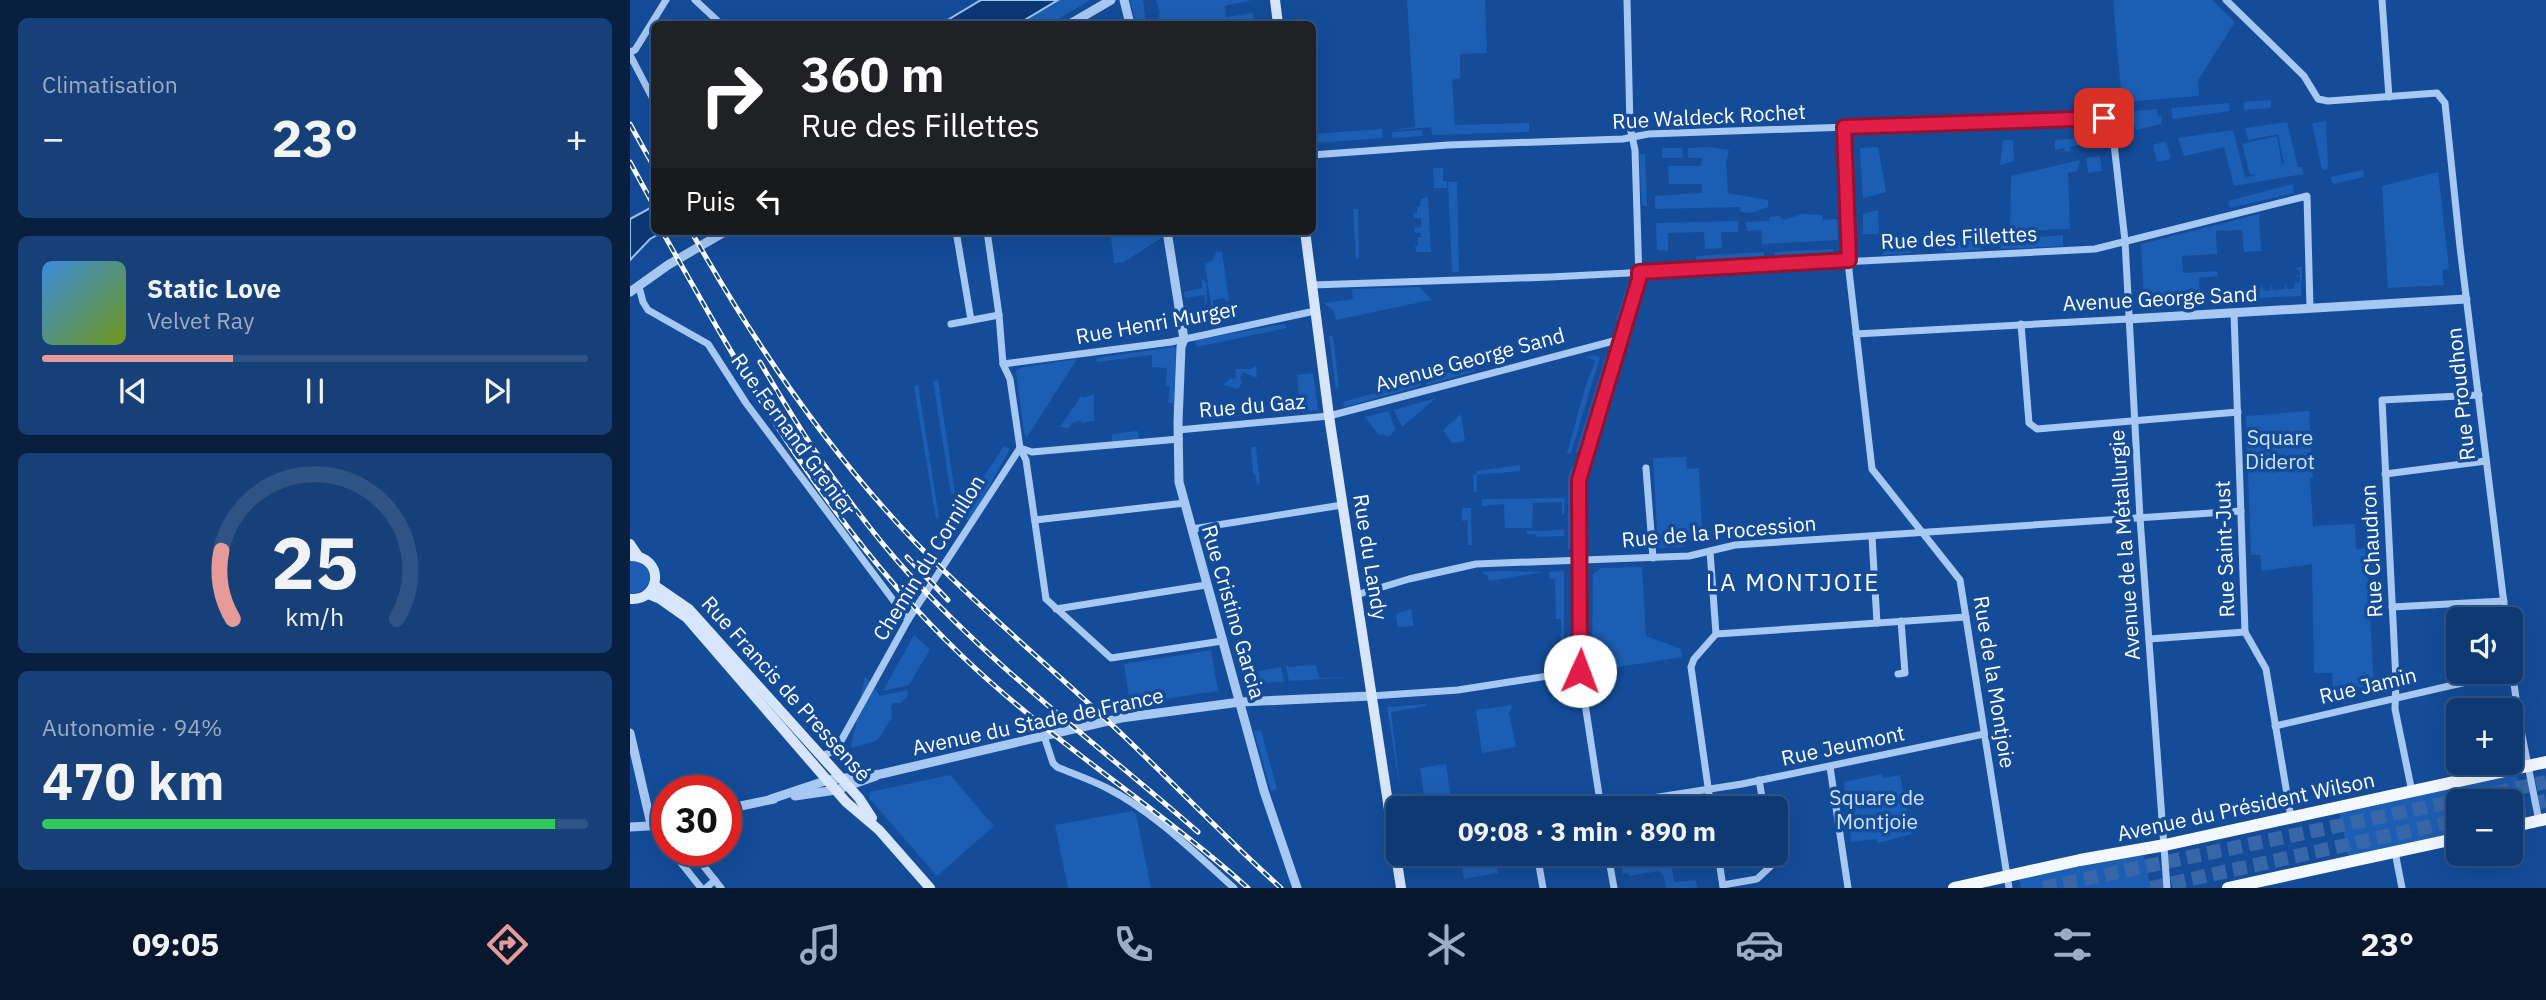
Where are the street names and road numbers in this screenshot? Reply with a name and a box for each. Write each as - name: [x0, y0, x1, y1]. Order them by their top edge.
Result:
- street label: Rue Waldeck Rochet: [1611, 97, 1806, 135]
- street label: Rue des Fillettes: [1880, 219, 2038, 255]
- street label: Avenue George Sand: [2062, 279, 2258, 317]
- street label: Rue Henri Murger: [1073, 294, 1241, 350]
- street label: Avenue George Sand: [1372, 320, 1568, 398]
- street label: Rue Proudhon: [2439, 326, 2481, 462]
- street label: Rue Fernand Grenier: [725, 347, 863, 522]
- street label: Rue du Gaz: [1198, 386, 1306, 424]
- street label: Avenue de la Métallurgie: [2102, 429, 2146, 661]
- street label: Chemin du Cornillon: [866, 469, 991, 646]
- street label: Rue Saint-Just: [2208, 480, 2240, 618]
- street label: Rue Chaudron: [2354, 484, 2388, 618]
- street label: Rue du Landy: [1347, 492, 1395, 622]
- street label: Rue de la Procession: [1620, 509, 1818, 553]
- street label: Rue Cristino Garcia: [1196, 522, 1272, 702]
- street label: Rue Francis de Pressensé: [696, 589, 878, 787]
- street label: Rue de la Montjoie: [1968, 594, 2022, 770]
- street label: Rue Jamin: [2316, 660, 2419, 710]
- street label: Avenue du Stade de France: [910, 681, 1166, 761]
- street label: Rue Jeumont: [1779, 718, 1907, 772]
- street label: Avenue du Président Wilson: [2114, 765, 2377, 847]

